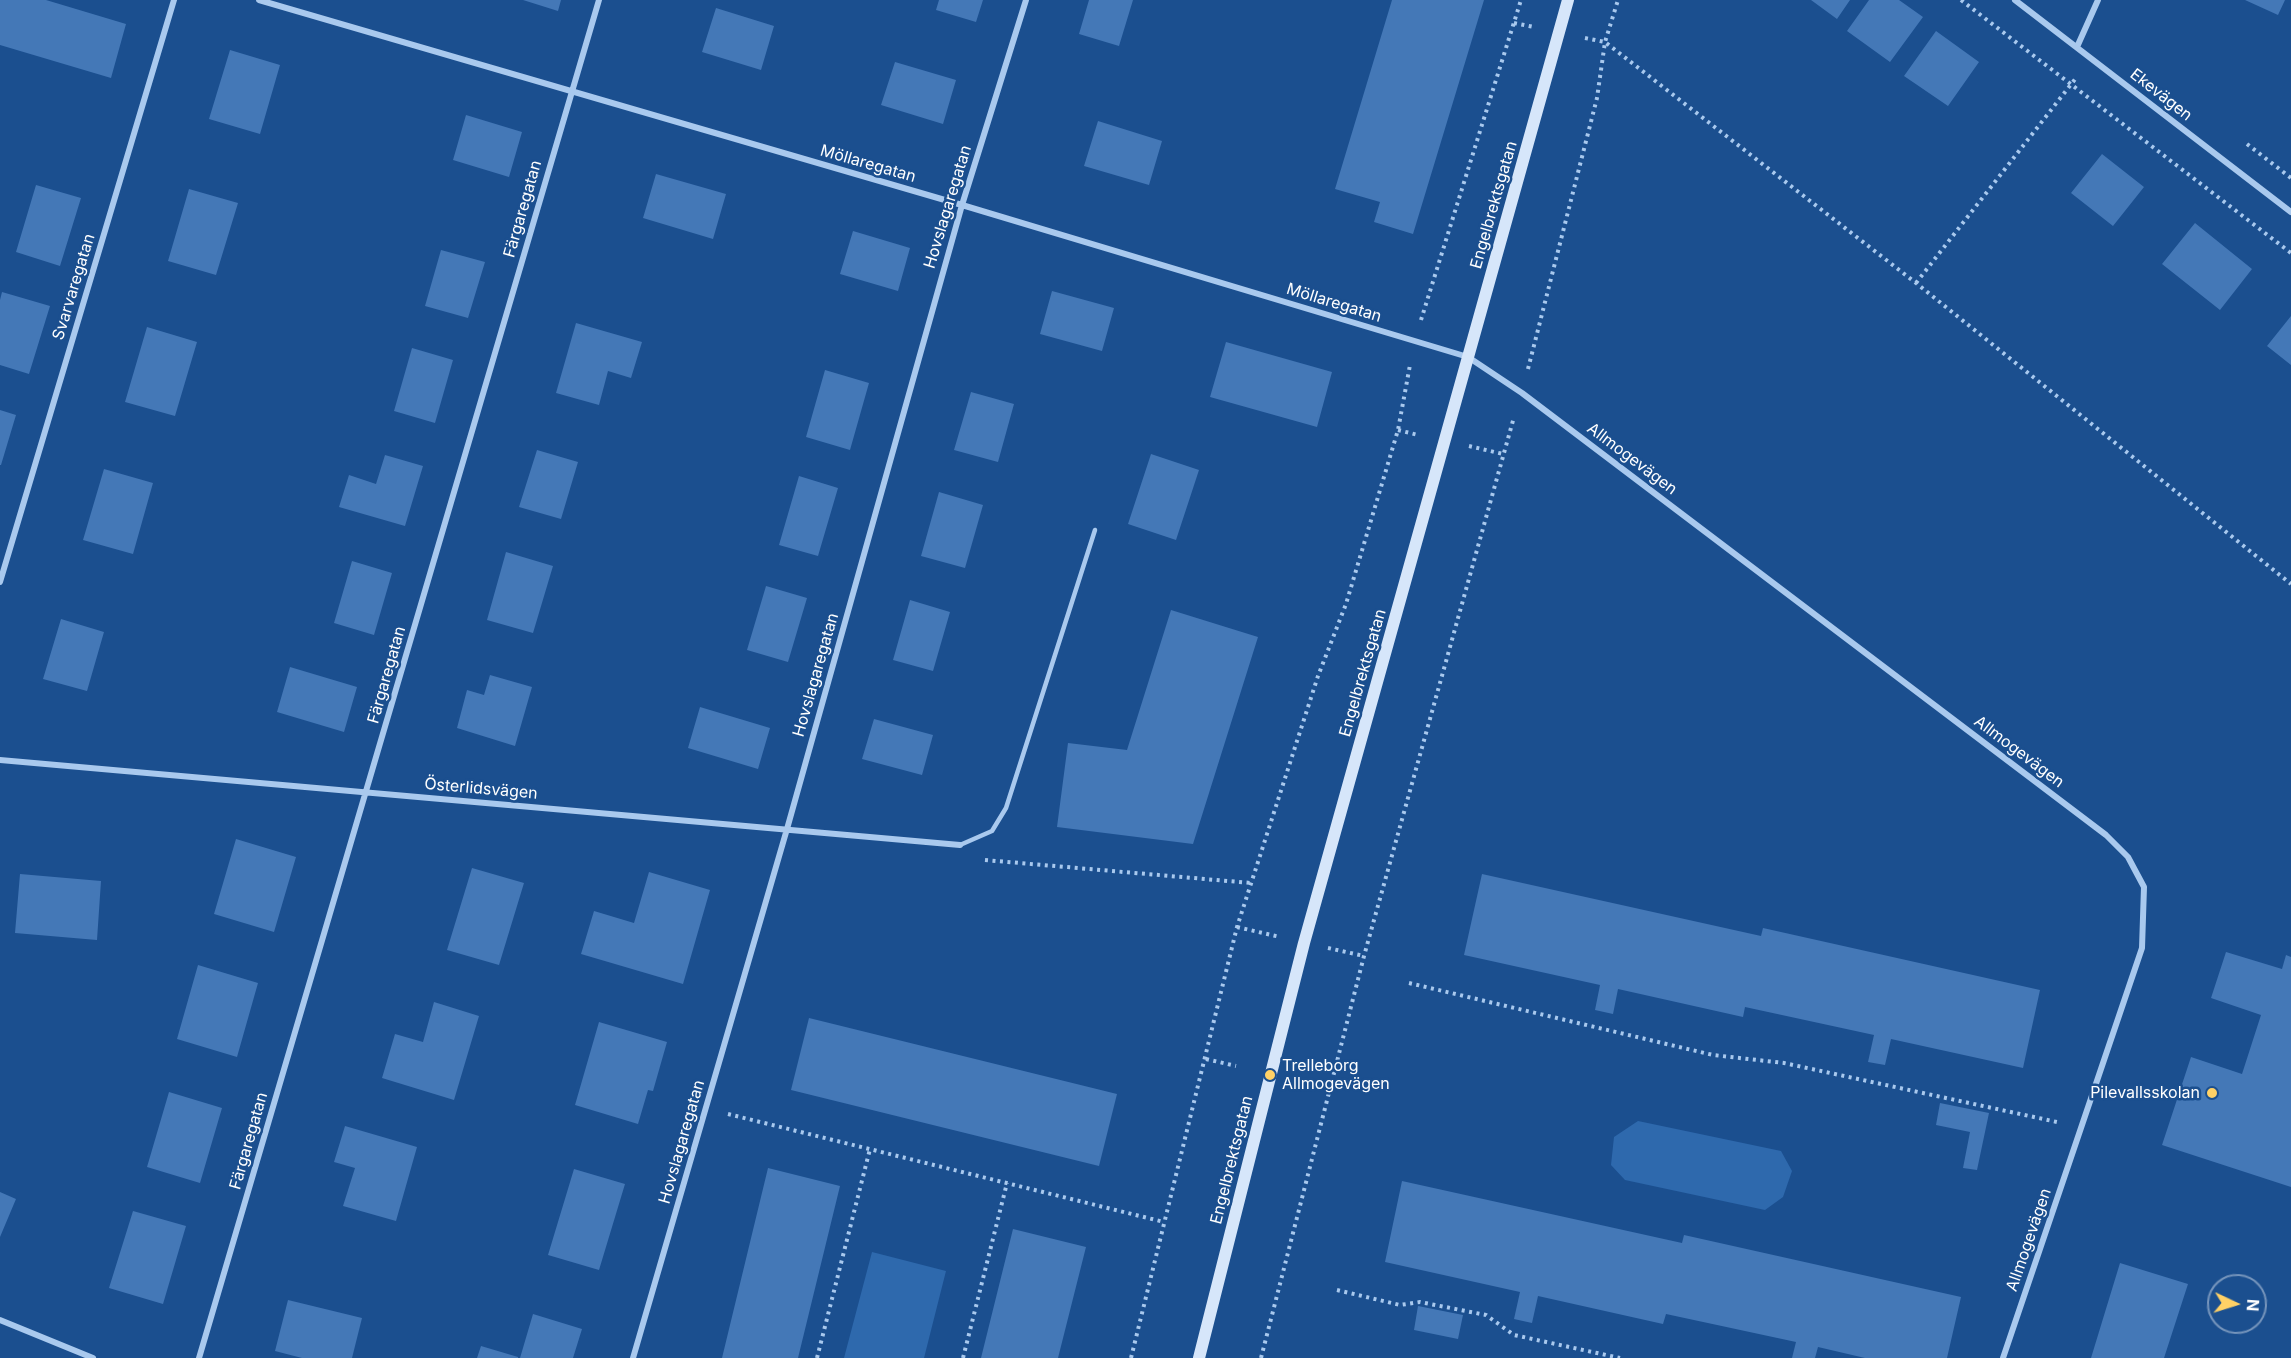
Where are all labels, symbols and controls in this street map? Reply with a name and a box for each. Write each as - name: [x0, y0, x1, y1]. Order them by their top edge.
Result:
- street label: Ekevägen: [2126, 65, 2196, 125]
- street label: Engelbrektsgatan: [1467, 139, 1521, 271]
- street label: Möllaregatan: [818, 141, 918, 187]
- street label: Hovslagaregatan: [920, 143, 976, 271]
- street label: Färgaregatan: [500, 158, 546, 260]
- street label: Svarvaregatan: [49, 232, 99, 342]
- street label: Möllaregatan: [1284, 279, 1384, 327]
- street label: Allmogevägen: [1583, 419, 1681, 499]
- street label: Engelbrektsgatan: [1336, 607, 1390, 739]
- street label: Hovslagaregatan: [789, 611, 843, 739]
- street label: Färgaregatan: [364, 624, 410, 726]
- street label: Allmogevägen: [1970, 712, 2068, 792]
- street label: Österlidsvägen: [423, 774, 539, 804]
- place label: Trelleborg Allmogevägen: [1282, 1056, 1390, 1094]
- marker: Trelleborg Allmogevägen: [1263, 1068, 1277, 1082]
- street label: Hovslagaregatan: [655, 1078, 709, 1206]
- place label: Pilevallsskolan: [2090, 1083, 2200, 1103]
- marker: Pilevallsskolan: [2205, 1086, 2219, 1100]
- street label: Färgaregatan: [226, 1090, 272, 1192]
- street label: Engelbrektsgatan: [1207, 1094, 1257, 1226]
- street label: Allmogevägen: [2002, 1186, 2056, 1294]
- north arrow: [2207, 1274, 2267, 1334]
- text: N: [2243, 1298, 2263, 1312]

